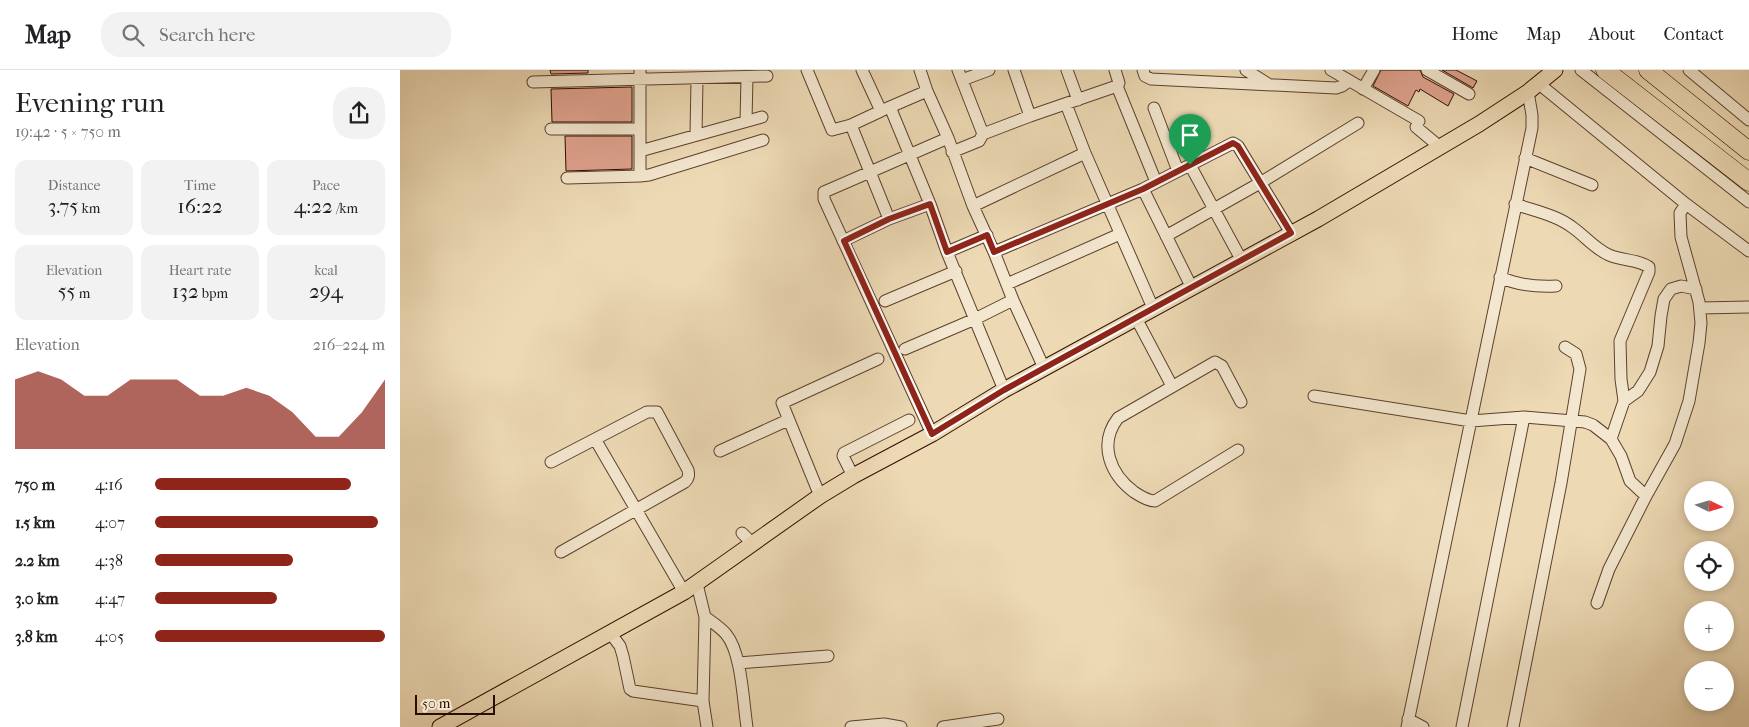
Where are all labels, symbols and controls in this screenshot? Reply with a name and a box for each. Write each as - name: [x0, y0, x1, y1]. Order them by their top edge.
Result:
- search box: [101, 12, 451, 57]
- text: Map: [25, 21, 71, 49]
- icon: search: [119, 21, 147, 49]
- text: Search here: [159, 24, 255, 46]
- text: Home: [1451, 24, 1498, 45]
- text: Map: [1526, 24, 1561, 45]
- text: About: [1589, 24, 1635, 45]
- text: Contact: [1663, 24, 1724, 45]
- text: Evening run: [15, 86, 165, 119]
- button: share: [333, 87, 385, 139]
- pin: [1169, 114, 1211, 165]
- icon: arrive: [1176, 121, 1204, 149]
- text: 19:42 · 5 × 750 m: [15, 122, 121, 141]
- text: Distance: [48, 177, 100, 194]
- text: Time: [184, 177, 216, 194]
- text: Pace: [312, 177, 340, 194]
- text: 3.75: [48, 194, 78, 218]
- text: 16:22: [177, 194, 223, 218]
- text: 4:22: [294, 194, 333, 218]
- text: km: [78, 200, 100, 217]
- text: /km: [333, 200, 358, 217]
- text: Elevation: [46, 262, 102, 279]
- text: Heart rate: [169, 262, 231, 279]
- text: kcal: [314, 262, 338, 279]
- text: 55: [58, 279, 76, 303]
- text: 132: [172, 279, 199, 303]
- text: 294: [309, 279, 343, 303]
- text: m: [76, 285, 90, 302]
- text: bpm: [199, 285, 228, 302]
- text: Elevation: [15, 335, 80, 354]
- text: 216–224 m: [313, 335, 385, 354]
- text: 750 m: [15, 475, 55, 494]
- text: 4:16: [95, 475, 123, 494]
- north arrow: [1684, 481, 1734, 531]
- map controls: [1684, 481, 1734, 711]
- text: 1.5 km: [15, 513, 55, 532]
- text: 4:07: [95, 513, 125, 532]
- button: locate: [1684, 541, 1734, 591]
- text: 2.2 km: [15, 551, 60, 570]
- text: 4:38: [95, 551, 123, 570]
- text: 3.0 km: [15, 589, 58, 608]
- text: 4:47: [95, 589, 125, 608]
- button: +: [1684, 601, 1734, 651]
- text: 3.8 km: [15, 627, 58, 646]
- text: 4:05: [95, 627, 124, 646]
- button: −: [1684, 661, 1734, 711]
- scale bar: [415, 692, 495, 715]
- text: 50 m: [422, 695, 450, 712]

